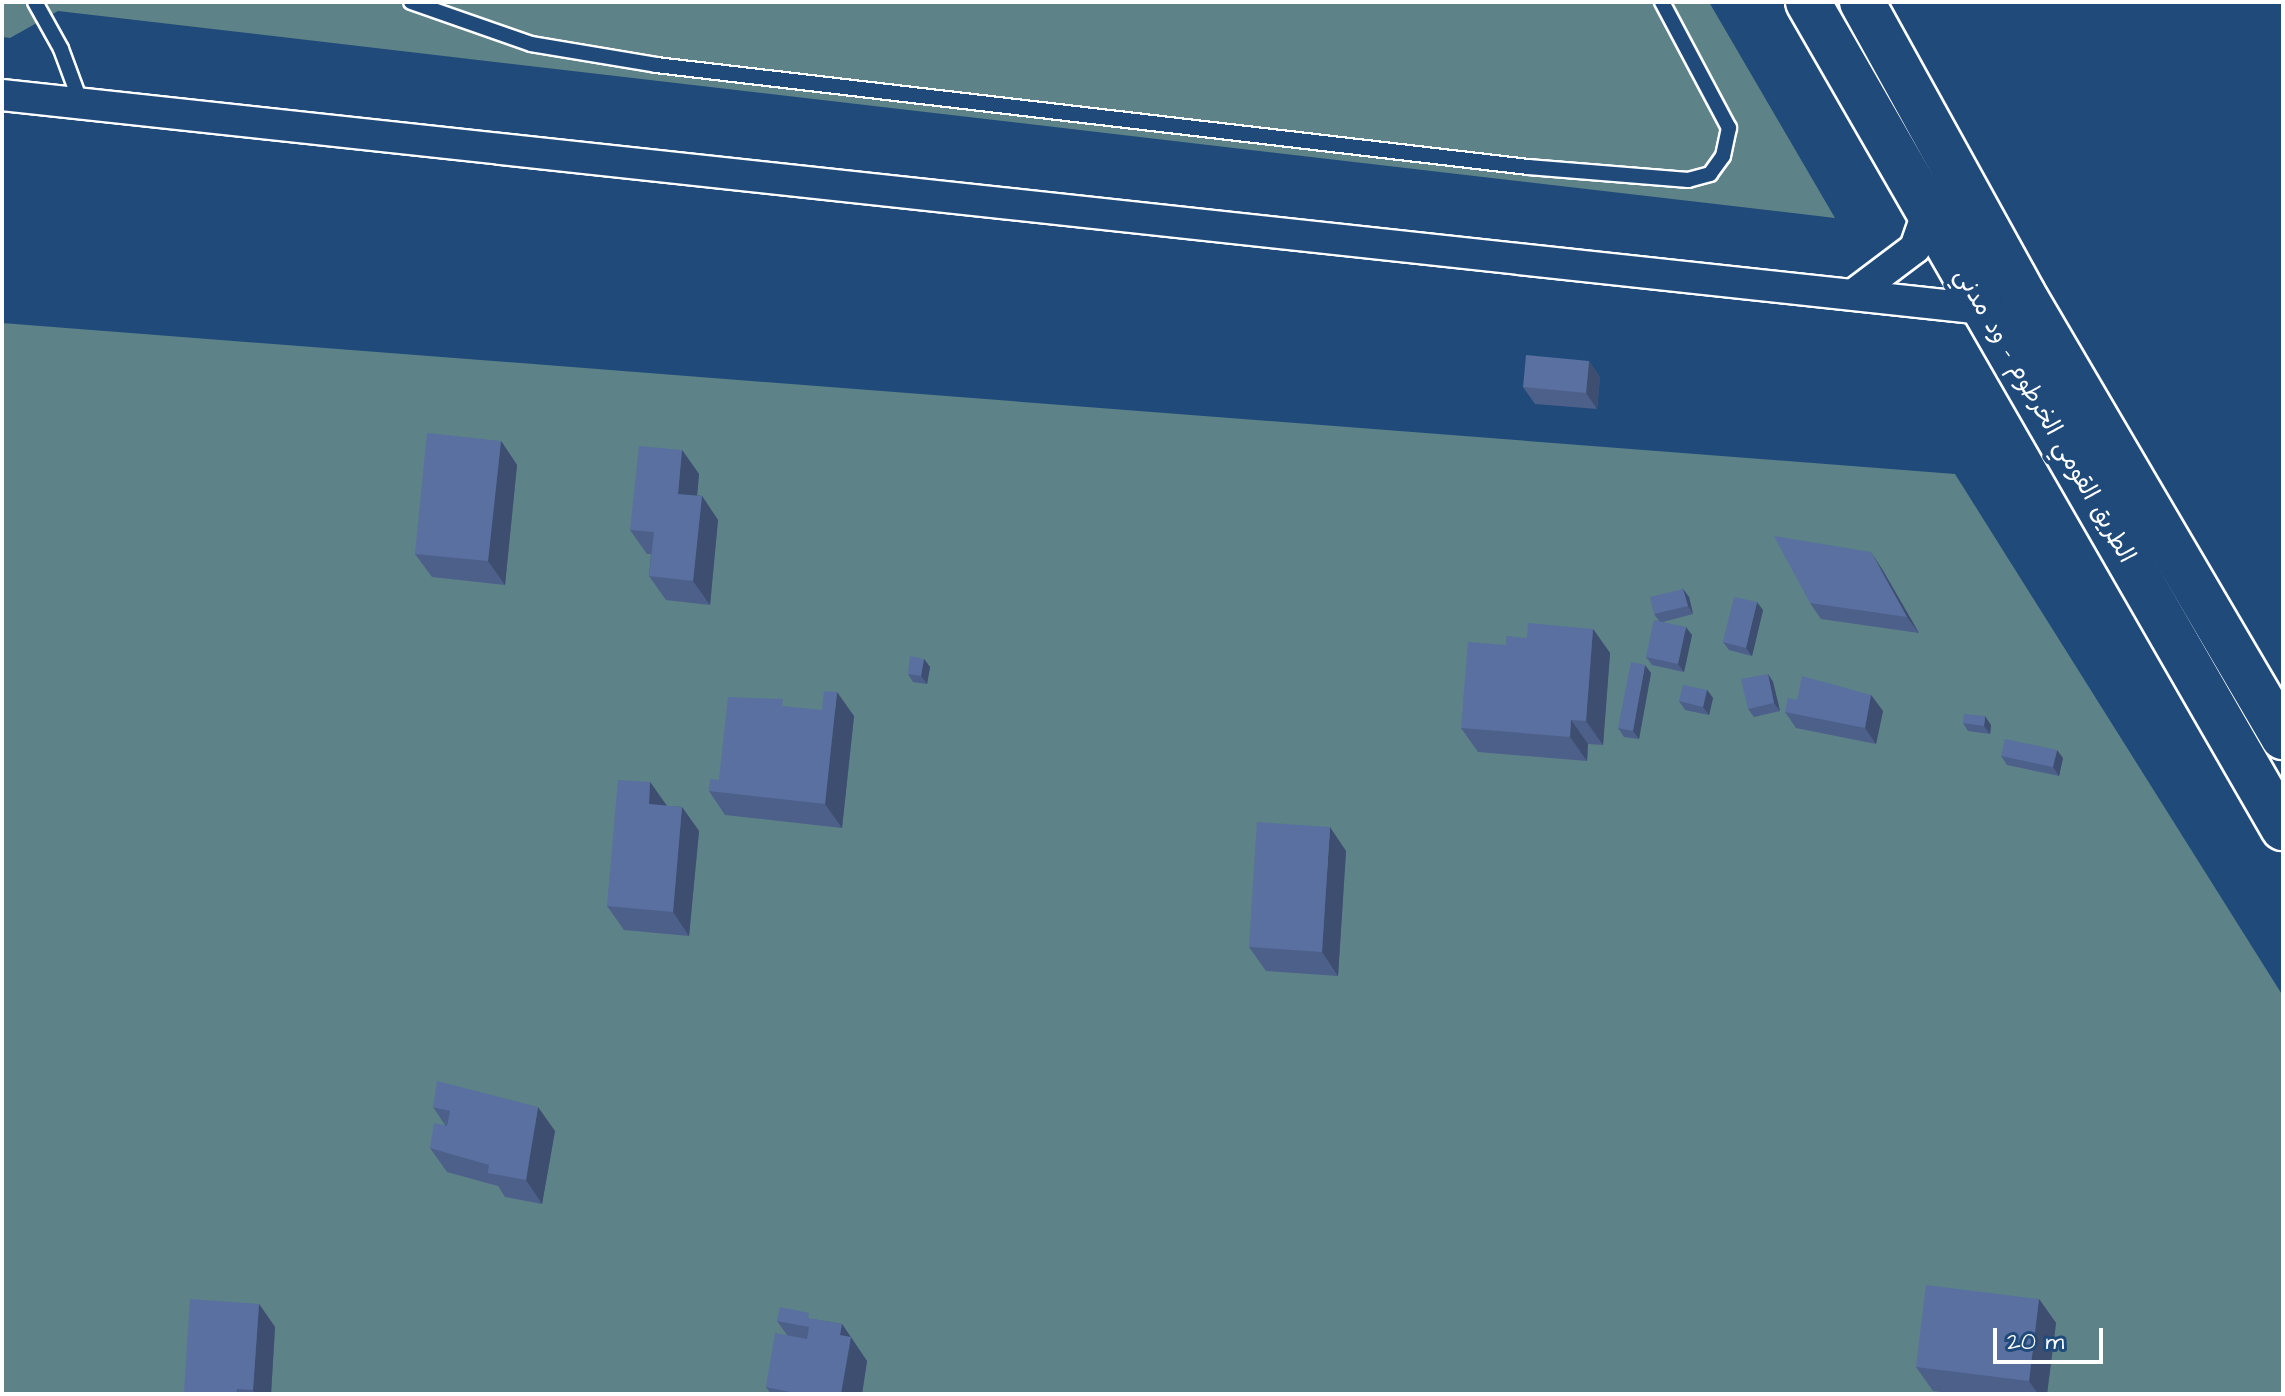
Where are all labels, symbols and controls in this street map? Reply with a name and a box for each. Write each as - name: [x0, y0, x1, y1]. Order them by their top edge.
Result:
- street label: الطريق القومي الخرطوم - ود مدني: [1948, 264, 2140, 568]
- scale bar: [1997, 1312, 2107, 1362]
- text: 20 m: [2007, 1325, 2064, 1359]

